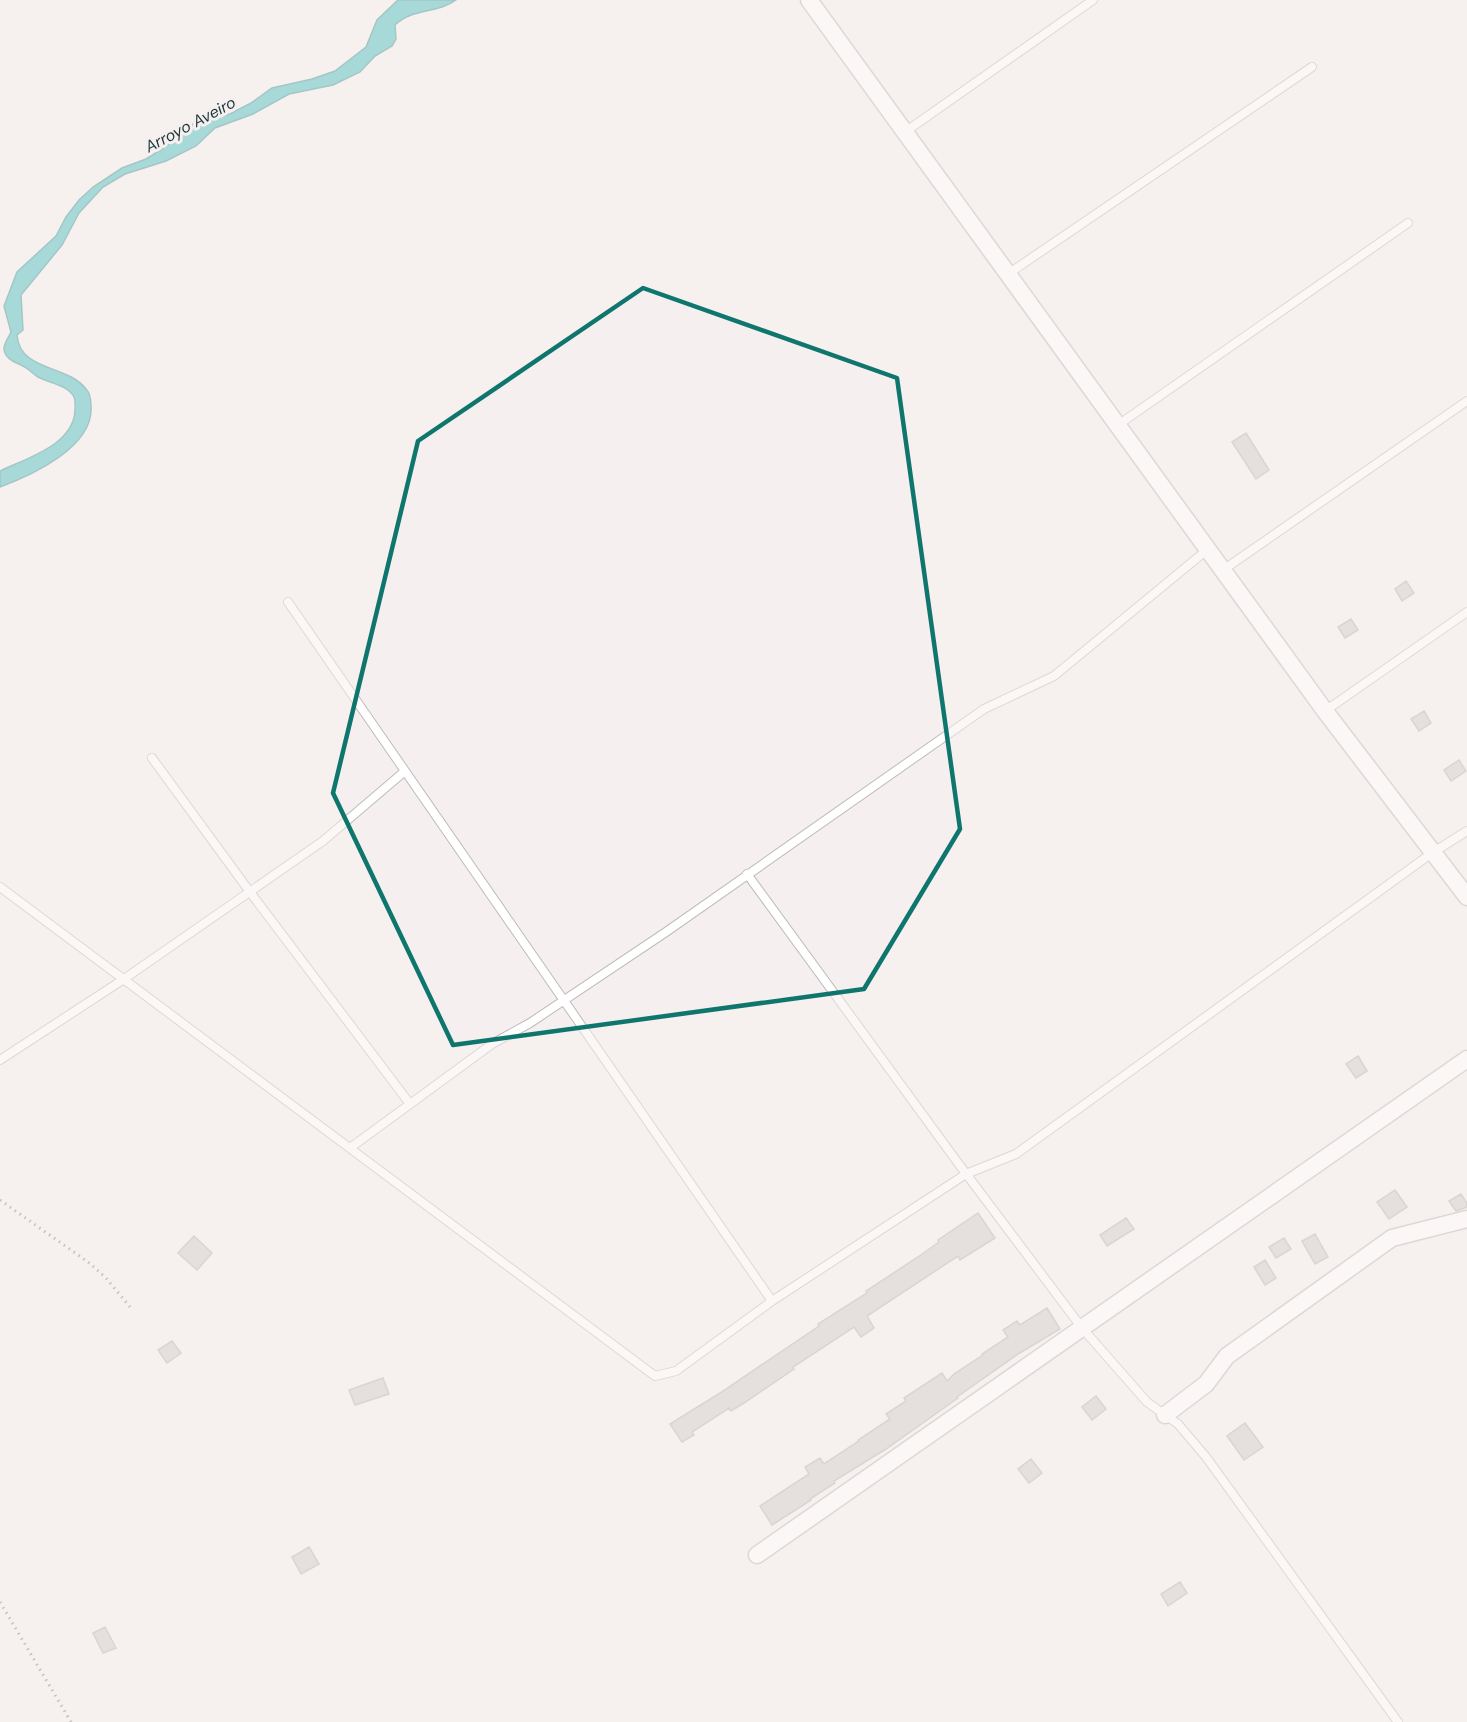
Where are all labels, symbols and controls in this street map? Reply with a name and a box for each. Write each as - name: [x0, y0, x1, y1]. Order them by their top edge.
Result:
- water label: Arroyo Aveiro: [140, 92, 239, 158]

